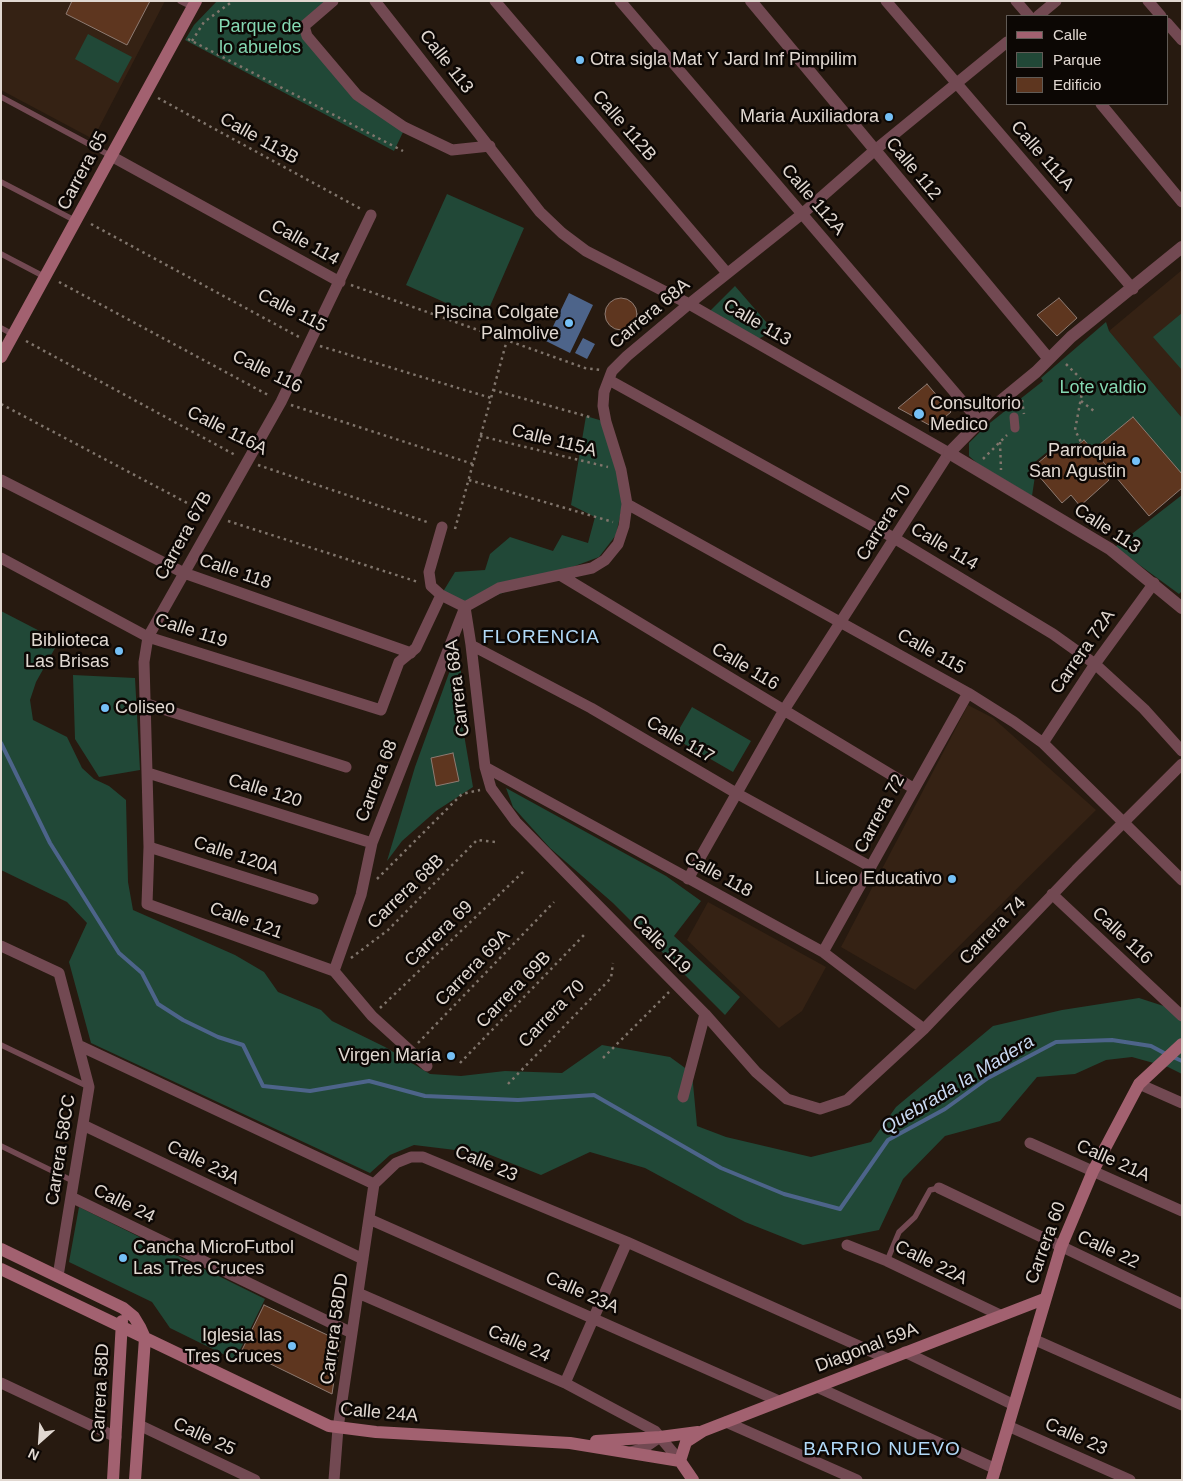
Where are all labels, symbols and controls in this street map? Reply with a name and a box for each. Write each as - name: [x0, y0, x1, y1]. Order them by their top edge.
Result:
- legend: [1006, 15, 1168, 105]
- park label: Parque de lo abuelos: [218, 16, 302, 58]
- street label: Calle 113: [414, 26, 478, 98]
- text: Calle: [1053, 26, 1087, 43]
- place label: Otra sigla Mat Y Jard Inf Pimpilim: [590, 49, 857, 71]
- text: Parque: [1053, 51, 1101, 68]
- marker: Otra sigla Mat Y Jard Inf Pimpilim: [574, 54, 586, 66]
- text: Edificio: [1053, 76, 1101, 93]
- street label: Calle 112B: [587, 86, 661, 166]
- place label: Maria Auxiliadora: [740, 106, 879, 128]
- street label: Calle 113B: [216, 109, 302, 169]
- marker: Maria Auxiliadora: [883, 111, 895, 123]
- street label: Calle 111A: [1006, 117, 1078, 195]
- street label: Carrera 65: [53, 128, 113, 214]
- street label: Calle 112: [881, 133, 945, 205]
- street label: Calle 112A: [776, 160, 850, 240]
- street label: Calle 114: [267, 215, 343, 271]
- street label: Carrera 68A: [606, 274, 694, 354]
- street label: Calle 115: [254, 284, 330, 338]
- street label: Calle 113: [719, 295, 795, 351]
- place label: Piscina Colgate Palmolive: [434, 302, 559, 344]
- marker: Piscina Colgate Palmolive: [563, 317, 575, 329]
- street label: Calle 116: [229, 346, 305, 398]
- park label: Lote valdio: [1059, 377, 1147, 399]
- place label: Consultorio Medico: [930, 393, 1021, 436]
- street label: Calle 116A: [183, 402, 271, 460]
- marker: Consultorio Medico: [912, 407, 926, 421]
- street label: Calle 115A: [509, 420, 599, 462]
- place label: Parroquia San Agustin: [1029, 440, 1126, 482]
- marker: Parroquia San Agustin: [1130, 455, 1142, 467]
- street label: Carrera 70: [852, 481, 916, 565]
- street label: Carrera 67B: [151, 488, 217, 584]
- street label: Calle 113: [1070, 500, 1144, 558]
- street label: Calle 114: [906, 519, 982, 575]
- street label: Calle 118: [196, 550, 274, 594]
- street label: Carrera 72A: [1046, 606, 1120, 698]
- street label: Calle 119: [152, 609, 230, 653]
- street label: Calle 115: [893, 624, 969, 680]
- district label: FLORENCIA: [481, 627, 601, 649]
- place label: Biblioteca Las Brisas: [25, 630, 109, 672]
- street label: Carrera 68A: [441, 638, 475, 738]
- street label: Calle 116: [707, 639, 783, 695]
- marker: Biblioteca Las Brisas: [113, 645, 125, 657]
- place label: Coliseo: [115, 697, 175, 719]
- marker: Coliseo: [99, 702, 111, 714]
- street label: Calle 117: [642, 712, 718, 768]
- street label: Carrera 68: [352, 737, 402, 825]
- street label: Calle 120: [225, 770, 305, 812]
- street label: Carrera 72: [850, 771, 910, 857]
- street label: Calle 120A: [191, 832, 281, 880]
- street label: Calle 118: [680, 847, 756, 903]
- street label: Carrera 68B: [363, 850, 449, 934]
- place label: Liceo Educativo: [815, 868, 942, 890]
- marker: Liceo Educativo: [946, 873, 958, 885]
- street label: Carrera 74: [955, 893, 1031, 969]
- street label: Carrera 69: [401, 896, 477, 972]
- street label: Calle 121: [207, 898, 285, 944]
- street label: Calle 116: [1087, 903, 1157, 969]
- street label: Calle 119: [627, 911, 695, 979]
- street label: Carrera 69A: [431, 925, 515, 1011]
- street label: Carrera 69B: [472, 947, 556, 1033]
- street label: Carrera 70: [514, 976, 590, 1052]
- water label: Quebrada la Madera: [877, 1030, 1039, 1140]
- place label: Virgen María: [338, 1045, 441, 1067]
- marker: Virgen María: [445, 1050, 457, 1062]
- street label: Carrera 58CC: [42, 1093, 80, 1207]
- street label: Calle 21A: [1073, 1135, 1153, 1187]
- street label: Calle 23A: [163, 1136, 243, 1190]
- street label: Calle 23: [451, 1141, 521, 1187]
- street label: Calle 24: [90, 1180, 158, 1228]
- street label: Carrera 60: [1021, 1199, 1071, 1287]
- street label: Calle 22: [1074, 1226, 1142, 1274]
- street label: Calle 22A: [891, 1236, 971, 1290]
- place label: Cancha MicroFutbol Las Tres Cruces: [133, 1237, 294, 1280]
- marker: Cancha MicroFutbol Las Tres Cruces: [117, 1252, 129, 1264]
- street label: Calle 23A: [542, 1267, 622, 1319]
- street label: Carrera 58DD: [317, 1272, 353, 1386]
- street label: Diagonal 59A: [813, 1319, 921, 1377]
- street label: Calle 24: [484, 1321, 554, 1367]
- place label: Iglesia las Tres Cruces: [185, 1325, 282, 1368]
- marker: Iglesia las Tres Cruces: [286, 1340, 298, 1352]
- street label: Carrera 58D: [88, 1343, 114, 1443]
- street label: Calle 24A: [339, 1399, 419, 1427]
- street label: Calle 25: [170, 1413, 238, 1461]
- street label: Calle 23: [1041, 1414, 1111, 1460]
- north arrow: [15, 1416, 65, 1466]
- district label: BARRIO NUEVO: [802, 1439, 962, 1461]
- text: N: [25, 1445, 41, 1464]

